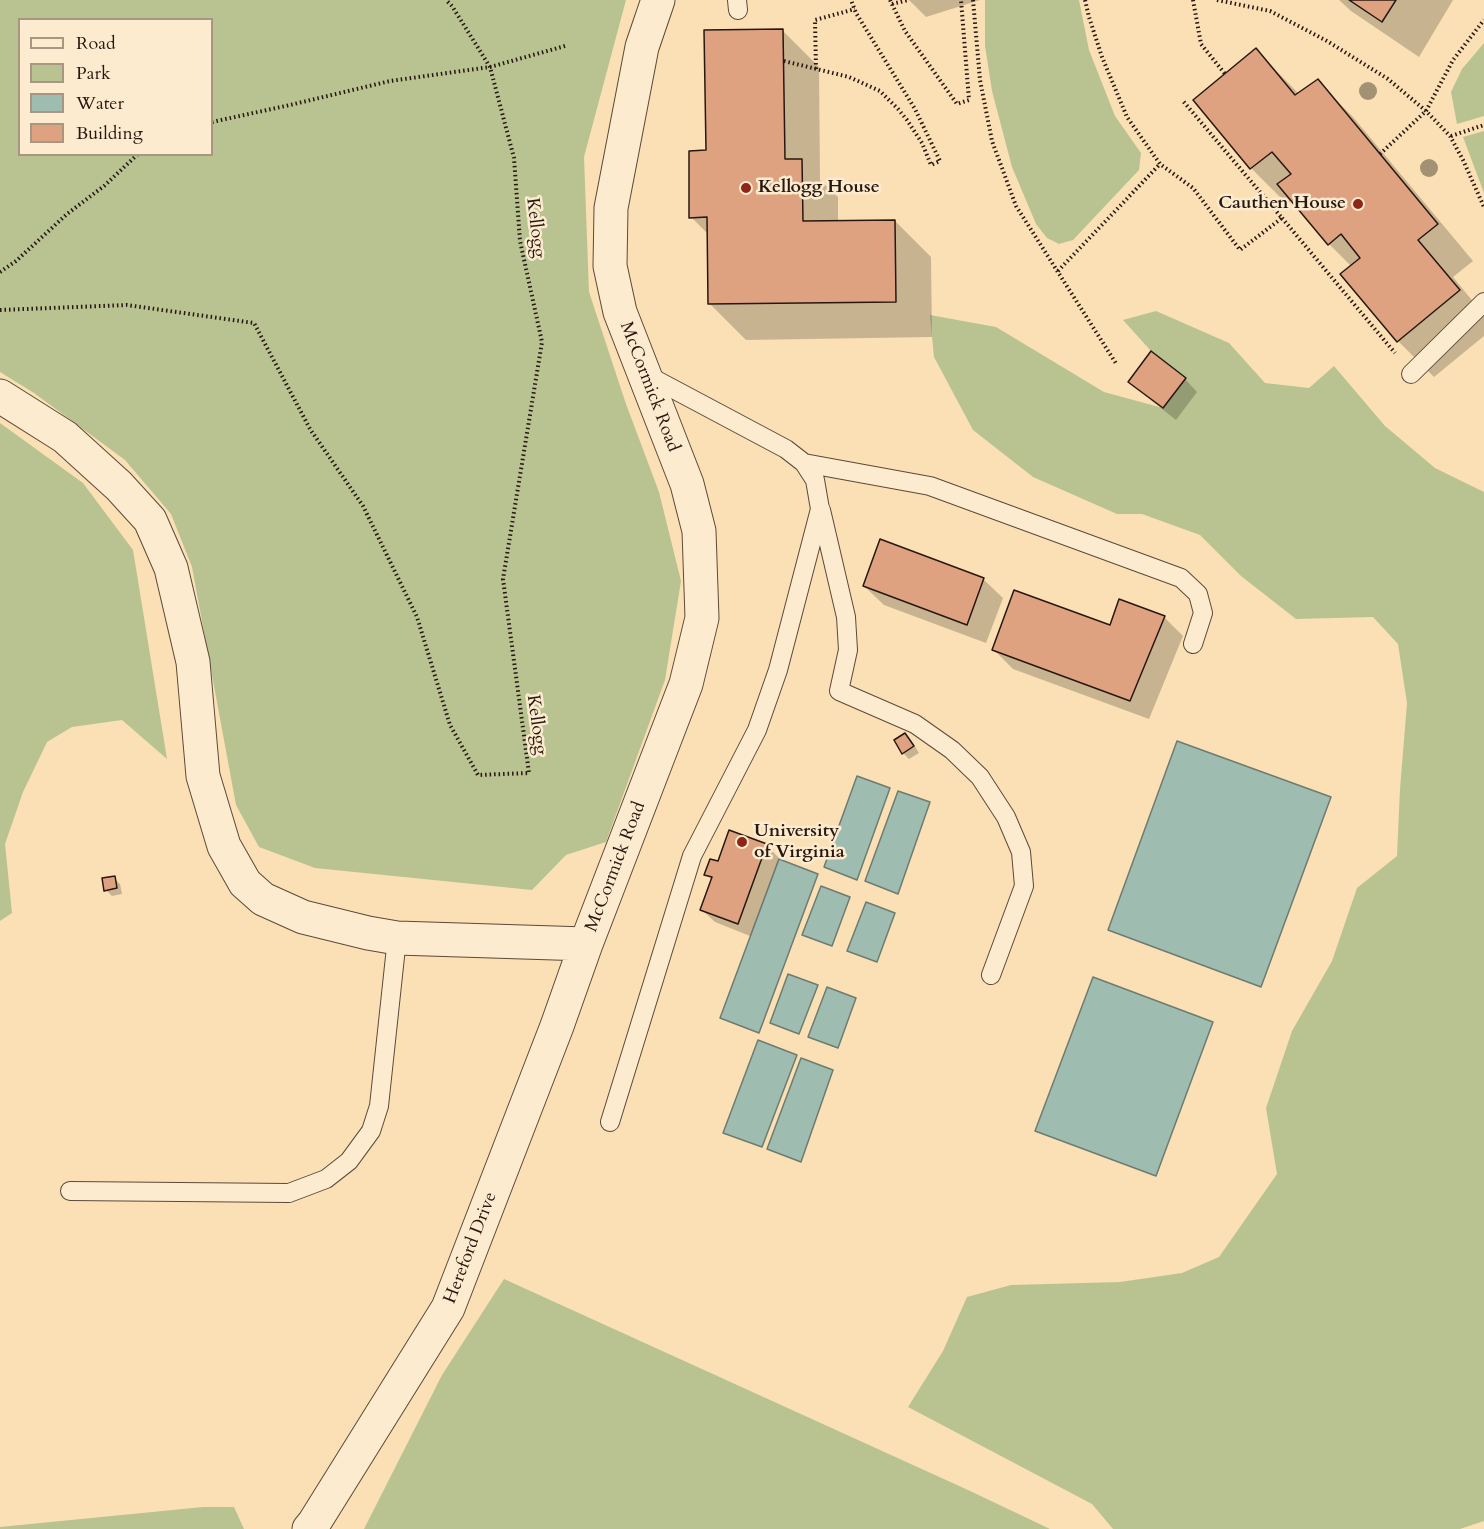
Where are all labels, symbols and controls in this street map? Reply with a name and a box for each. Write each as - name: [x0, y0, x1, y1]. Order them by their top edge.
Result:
- legend: [18, 18, 213, 156]
- text: Road: [76, 31, 116, 56]
- text: Park: [76, 61, 111, 86]
- text: Water: [76, 91, 124, 116]
- text: Building: [76, 121, 143, 146]
- place label: Kellogg House: [758, 177, 880, 199]
- marker: Kellogg House: [739, 181, 753, 195]
- place label: Cauthen House: [1218, 193, 1346, 215]
- street label: Kellogg: [521, 197, 549, 259]
- marker: Cauthen House: [1351, 197, 1365, 211]
- street label: McCormick Road: [614, 319, 684, 455]
- street label: Kellogg: [521, 693, 551, 757]
- street label: McCormick Road: [581, 799, 651, 935]
- place label: University of Virginia: [754, 821, 845, 864]
- marker: University of Virginia: [735, 835, 749, 849]
- street label: Hereford Drive: [440, 1189, 502, 1307]

